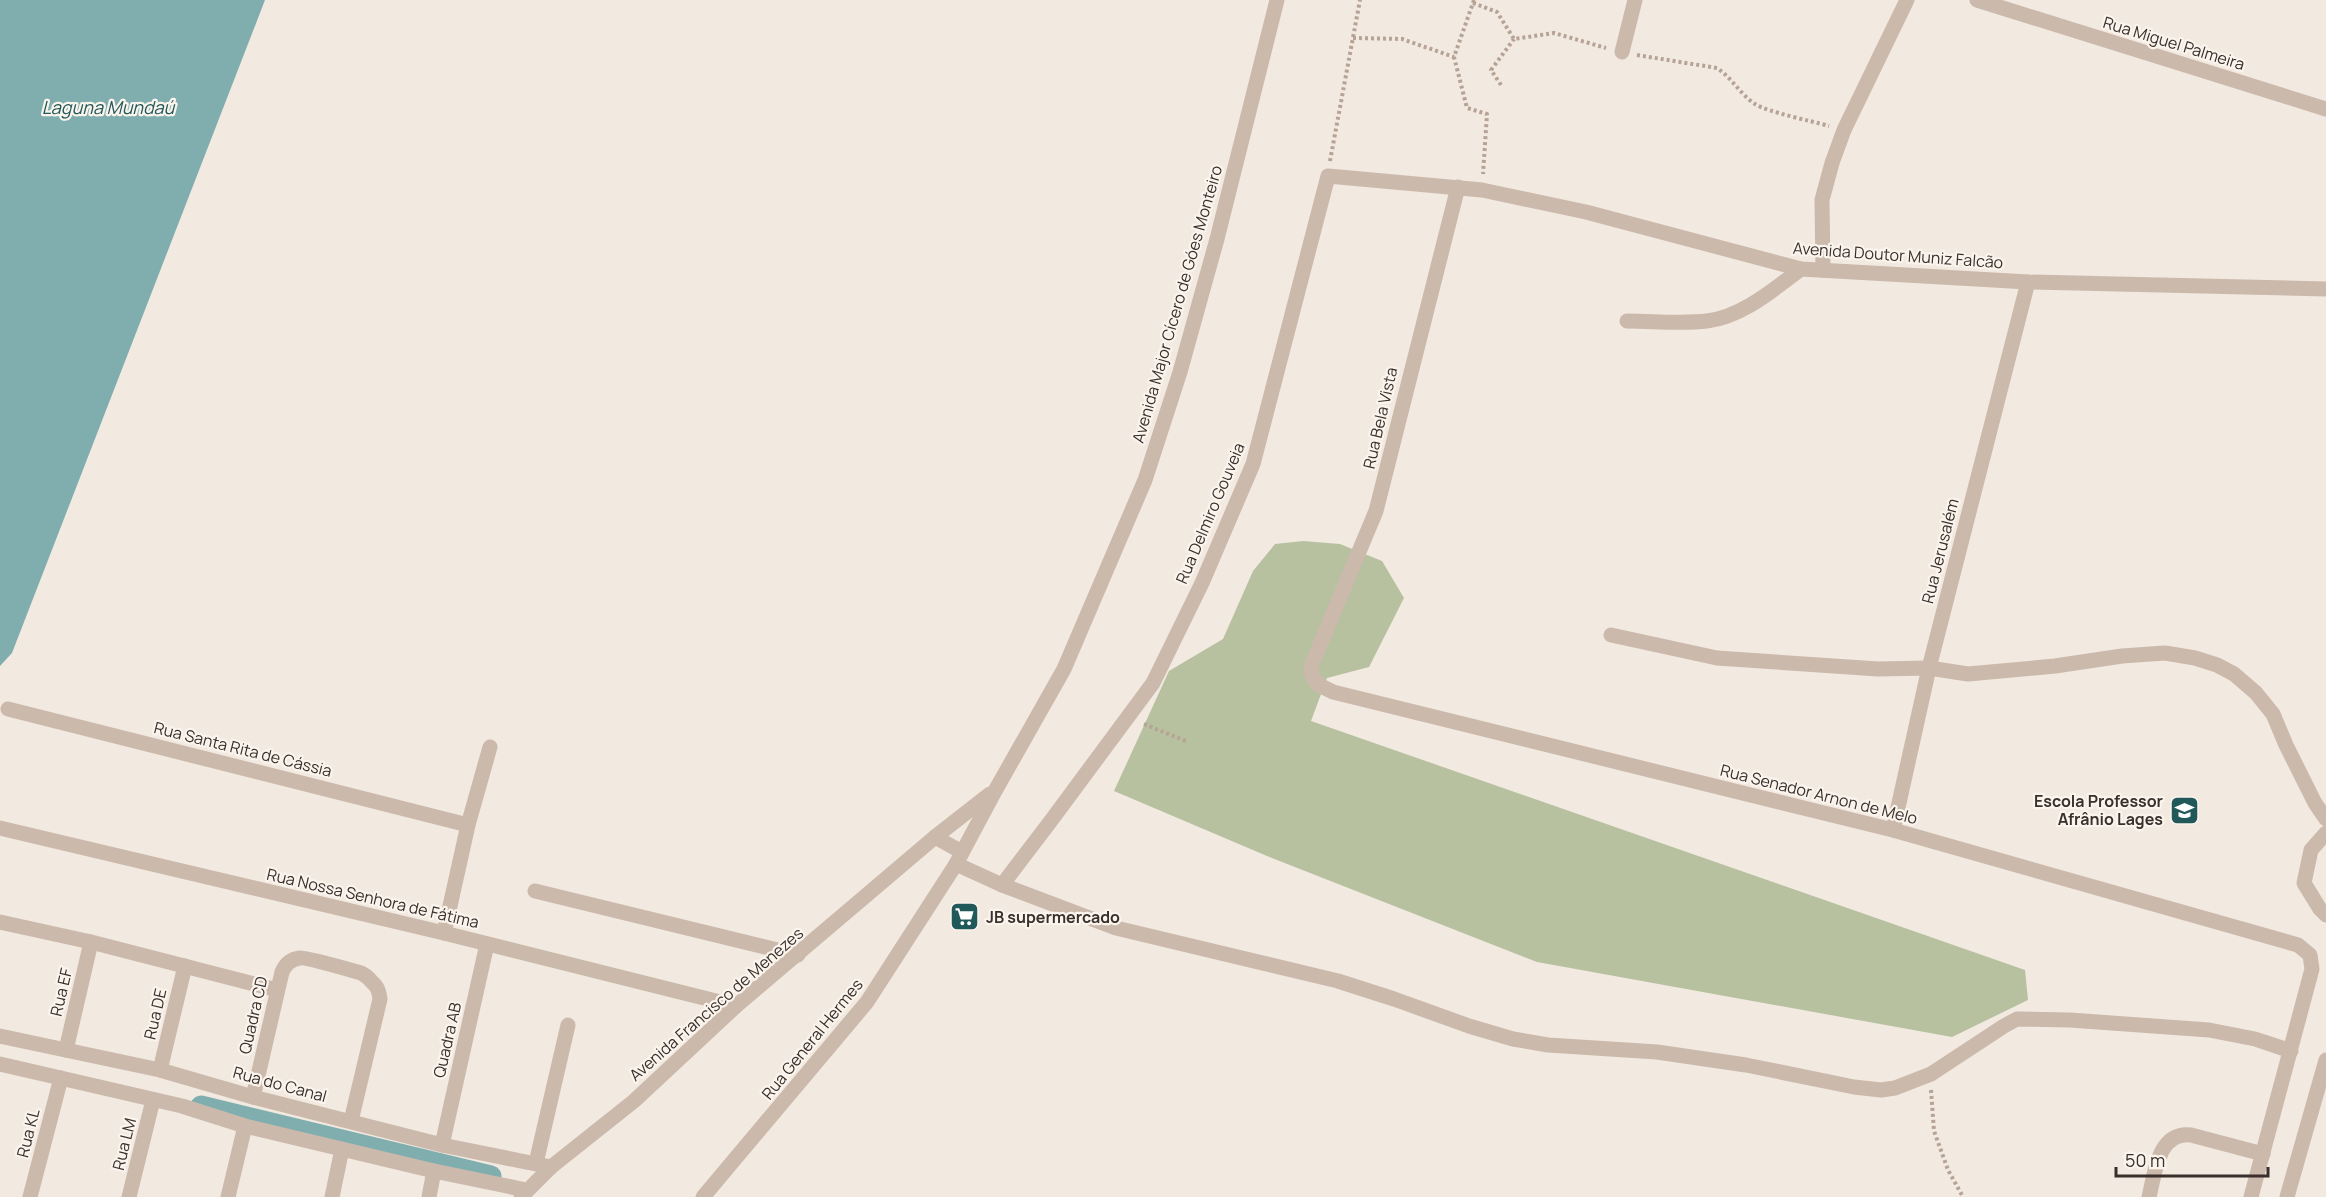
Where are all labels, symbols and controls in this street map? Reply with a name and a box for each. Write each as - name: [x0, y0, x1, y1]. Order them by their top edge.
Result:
- street label: Rua Miguel Palmeira: [2101, 11, 2247, 75]
- water label: Laguna Mundaú: [42, 95, 176, 119]
- street label: Avenida Major Cícero de Góes Monteiro: [1127, 163, 1227, 445]
- street label: Avenida Doutor Muniz Falcão: [1792, 237, 2004, 273]
- street label: Rua Bela Vista: [1358, 365, 1402, 471]
- street label: Rua Delmiro Gouveia: [1170, 439, 1250, 587]
- street label: Rua Jerusalém: [1916, 496, 1964, 606]
- street label: Rua Santa Rita de Cássia: [152, 716, 334, 782]
- street label: Rua Senador Arnon de Melo: [1718, 759, 1920, 829]
- place label: Escola Professor Afrânio Lages: [2034, 790, 2163, 830]
- school or university icon: Escola Professor Afrânio Lages: [2168, 794, 2200, 826]
- street label: Rua Nossa Senhora de Fátima: [265, 863, 481, 933]
- supermarket icon: JB supermercado: [949, 901, 981, 933]
- place label: JB supermercado: [986, 906, 1120, 928]
- street label: Avenida Francisco de Menezes: [624, 922, 808, 1086]
- street label: Rua EF: [45, 966, 77, 1018]
- street label: Quadra CD: [233, 974, 273, 1056]
- street label: Rua General Hermes: [756, 974, 868, 1104]
- street label: Rua DE: [138, 986, 172, 1042]
- street label: Quadra AB: [428, 1000, 466, 1080]
- street label: Rua do Canal: [231, 1061, 329, 1107]
- street label: Rua KL: [11, 1106, 45, 1160]
- street label: Rua LM: [107, 1115, 141, 1173]
- scale bar: [2116, 1140, 2268, 1178]
- text: 50 m: [2125, 1148, 2165, 1172]

